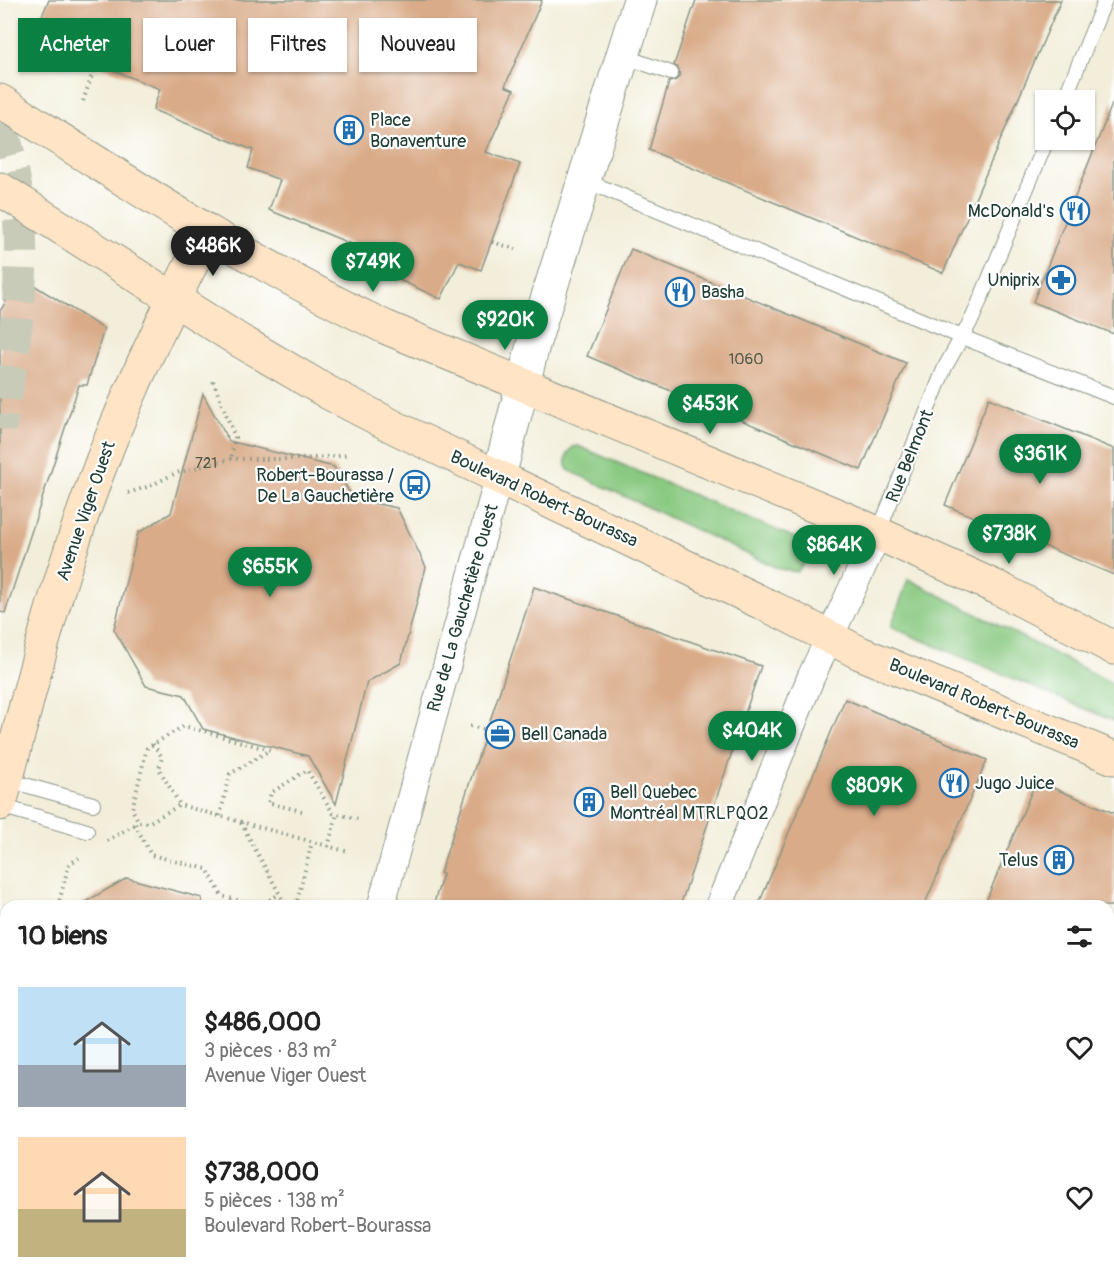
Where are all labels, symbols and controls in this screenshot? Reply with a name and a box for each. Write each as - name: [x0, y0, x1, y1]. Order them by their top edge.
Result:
- chip: Acheter: [18, 18, 131, 72]
- chip: Louer: [143, 18, 236, 72]
- chip: Filtres: [248, 18, 347, 72]
- chip: Nouveau: [359, 18, 477, 72]
- map controls: [1035, 90, 1095, 150]
- button: locate: [1035, 90, 1095, 150]
- place label: Place Bonaventure: [370, 109, 466, 153]
- building icon: Place Bonaventure: [333, 114, 365, 146]
- restaurant icon: McDonald's: [1059, 195, 1091, 227]
- place label: McDonald's: [968, 200, 1054, 223]
- pin: $486K: [171, 226, 255, 277]
- text: $486K: [185, 233, 241, 258]
- pin: $749K: [331, 242, 415, 293]
- text: $749K: [345, 249, 401, 274]
- pharmacy icon: Uniprix: [1045, 264, 1077, 296]
- place label: Uniprix: [988, 269, 1040, 292]
- restaurant icon: Basha: [664, 276, 696, 308]
- place label: Basha: [701, 281, 744, 304]
- pin: $920K: [463, 300, 547, 351]
- text: $920K: [476, 307, 534, 332]
- house number: 1060: [728, 350, 764, 369]
- pin: $453K: [668, 384, 752, 435]
- text: $453K: [682, 391, 738, 416]
- street label: Rue Belmont: [881, 405, 939, 506]
- pin: $361K: [998, 434, 1082, 485]
- street label: Avenue Viger Ouest: [51, 437, 121, 584]
- text: $361K: [1013, 441, 1067, 466]
- street label: Boulevard Robert-Bourassa: [446, 445, 642, 553]
- house number: 721: [195, 454, 217, 473]
- place label: Robert-Bourassa / De La Gauchetière: [256, 464, 394, 508]
- bus stop icon: Robert-Bourassa / De La Gauchetière: [399, 469, 431, 501]
- street label: Rue de La Gauchetière Ouest: [422, 501, 504, 715]
- pin: $738K: [967, 514, 1051, 565]
- text: $738K: [982, 521, 1036, 546]
- pin: $864K: [792, 525, 876, 576]
- text: $864K: [806, 532, 862, 557]
- pin: $655K: [228, 547, 312, 598]
- text: $655K: [242, 554, 298, 579]
- street label: Boulevard Robert-Bourassa: [885, 653, 1083, 755]
- pin: $404K: [710, 711, 794, 762]
- office icon: Bell Canada: [484, 718, 516, 750]
- text: $404K: [722, 718, 782, 743]
- place label: Bell Canada: [521, 723, 607, 746]
- pin: $809K: [832, 766, 916, 817]
- restaurant icon: Jugo Juice: [938, 767, 970, 799]
- place label: Jugo Juice: [975, 772, 1054, 795]
- text: $809K: [846, 773, 902, 798]
- place label: Bell Quebec Montréal MTRLPQ02: [610, 781, 769, 825]
- building icon: Bell Quebec Montréal MTRLPQ02: [573, 786, 605, 818]
- building icon: Telus: [1043, 844, 1075, 876]
- place label: Telus: [999, 849, 1038, 872]
- text: 10 biens: [18, 920, 107, 952]
- icon: filters: [1063, 920, 1096, 953]
- text: $486,000: [204, 1006, 321, 1038]
- icon: home: [66, 1011, 138, 1083]
- icon: heart: [1063, 1031, 1096, 1064]
- text: 3 pièces · 83 m²: [204, 1038, 337, 1063]
- text: Avenue Viger Ouest: [204, 1063, 366, 1088]
- text: $738,000: [204, 1156, 319, 1188]
- icon: home: [66, 1161, 138, 1233]
- icon: heart: [1063, 1181, 1096, 1214]
- text: 5 pièces · 138 m²: [204, 1188, 345, 1213]
- text: Boulevard Robert-Bourassa: [204, 1213, 431, 1238]

